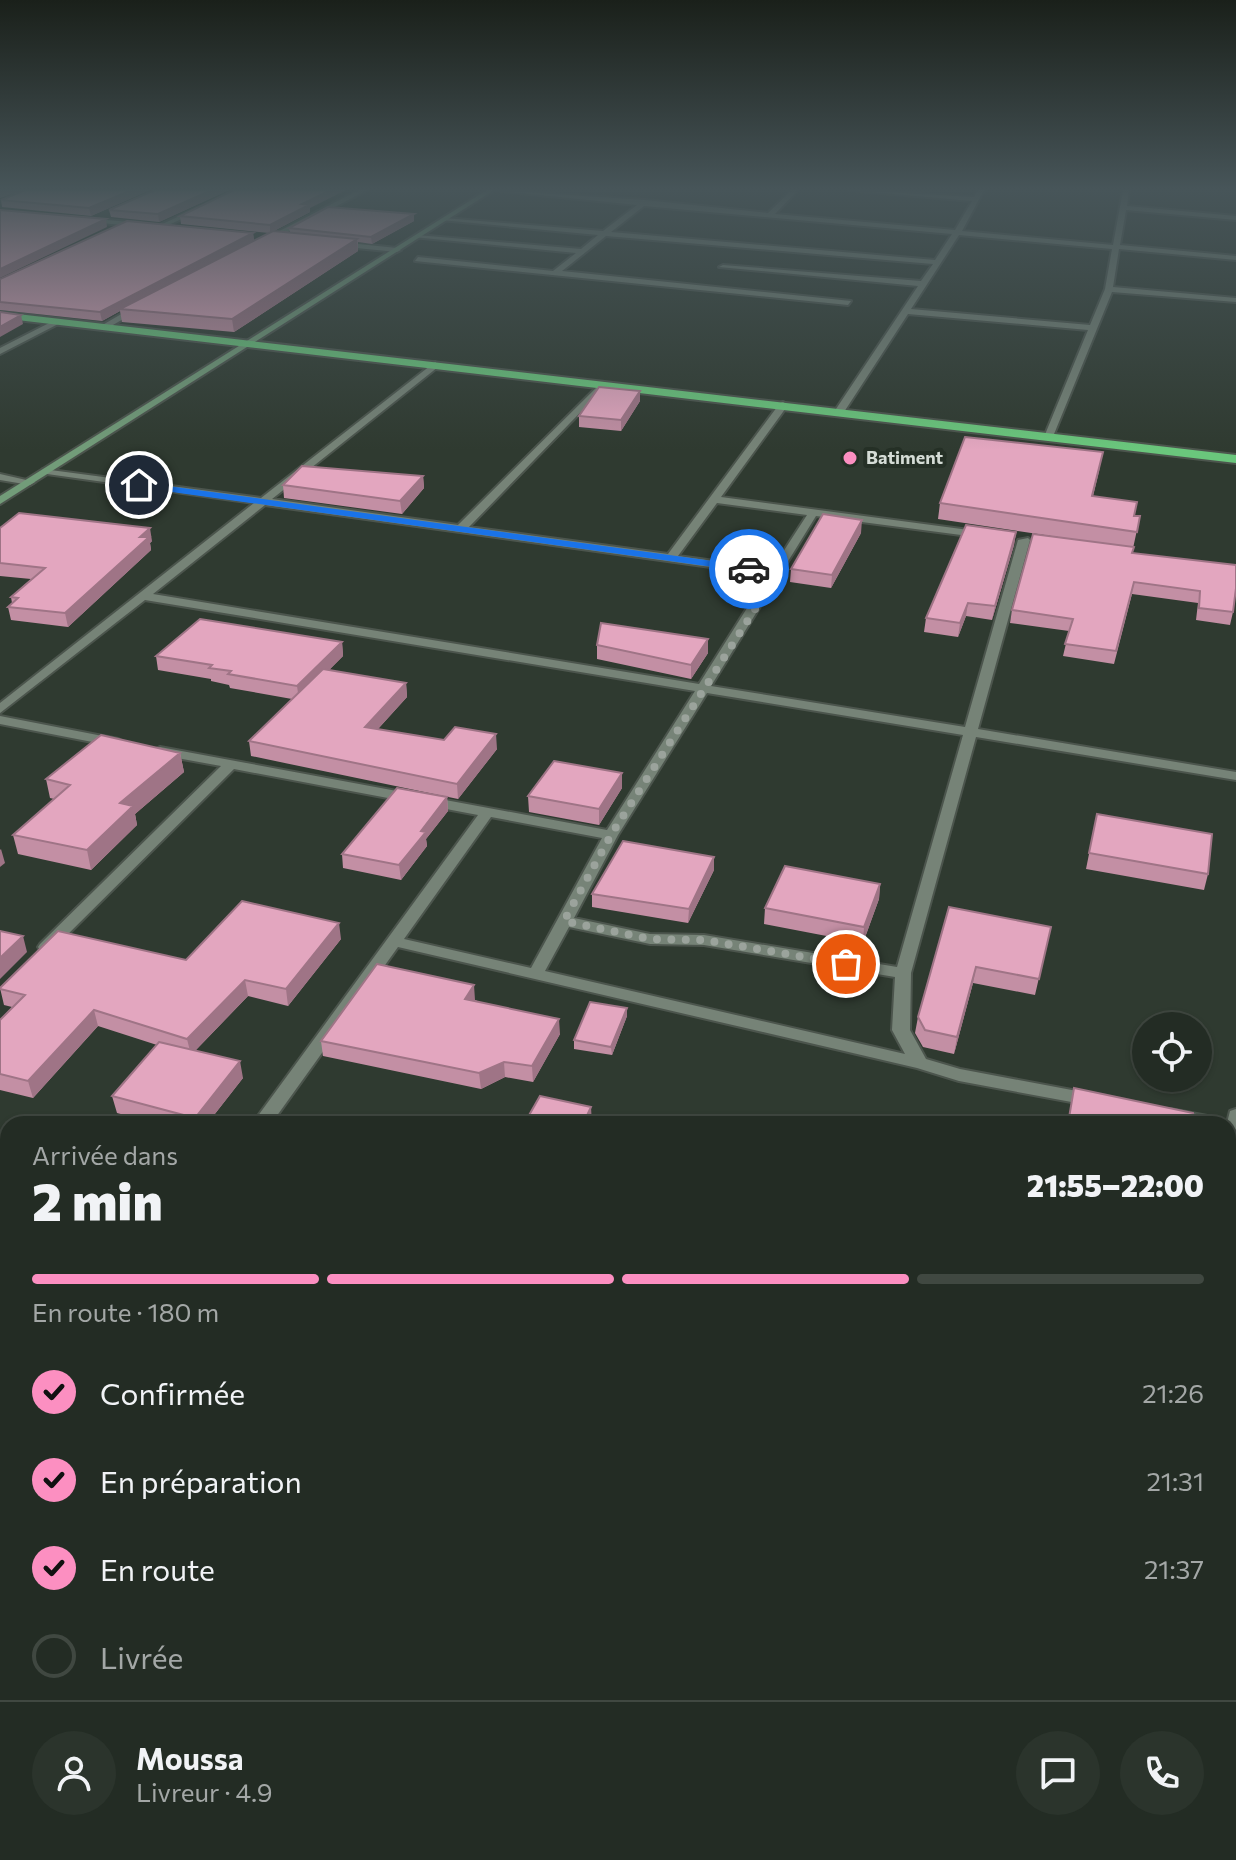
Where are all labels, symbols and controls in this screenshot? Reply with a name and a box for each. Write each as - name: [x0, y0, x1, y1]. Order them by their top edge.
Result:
- place label: Batiment: [866, 446, 944, 468]
- marker: Batiment: [841, 449, 859, 467]
- pin: [105, 451, 173, 519]
- icon: home: [117, 463, 161, 507]
- courier: [709, 529, 789, 609]
- icon: car: [727, 547, 771, 591]
- pin: [812, 930, 880, 998]
- icon: bag: [824, 942, 868, 986]
- map controls: [1132, 1012, 1212, 1092]
- button: locate: [1132, 1012, 1212, 1092]
- text: Arrivée dans: [32, 1139, 178, 1170]
- text: 21:55–22:00: [1027, 1166, 1204, 1203]
- text: 2 min: [32, 1168, 163, 1232]
- text: En route · 180 m: [32, 1296, 219, 1327]
- icon: check: [32, 1370, 76, 1414]
- text: Confirmée: [100, 1374, 245, 1411]
- text: 21:26: [1142, 1377, 1204, 1408]
- icon: check: [32, 1458, 76, 1502]
- text: En préparation: [100, 1462, 302, 1499]
- text: 21:31: [1146, 1465, 1204, 1496]
- icon: check: [32, 1546, 76, 1590]
- text: En route: [100, 1550, 215, 1587]
- text: 21:37: [1144, 1553, 1204, 1584]
- text: Livrée: [100, 1638, 183, 1675]
- button: person: [32, 1731, 116, 1815]
- button: chat: [1016, 1731, 1100, 1815]
- button: phone: [1120, 1731, 1204, 1815]
- text: Moussa: [136, 1739, 243, 1776]
- text: Livreur · 4.9: [136, 1776, 272, 1807]

